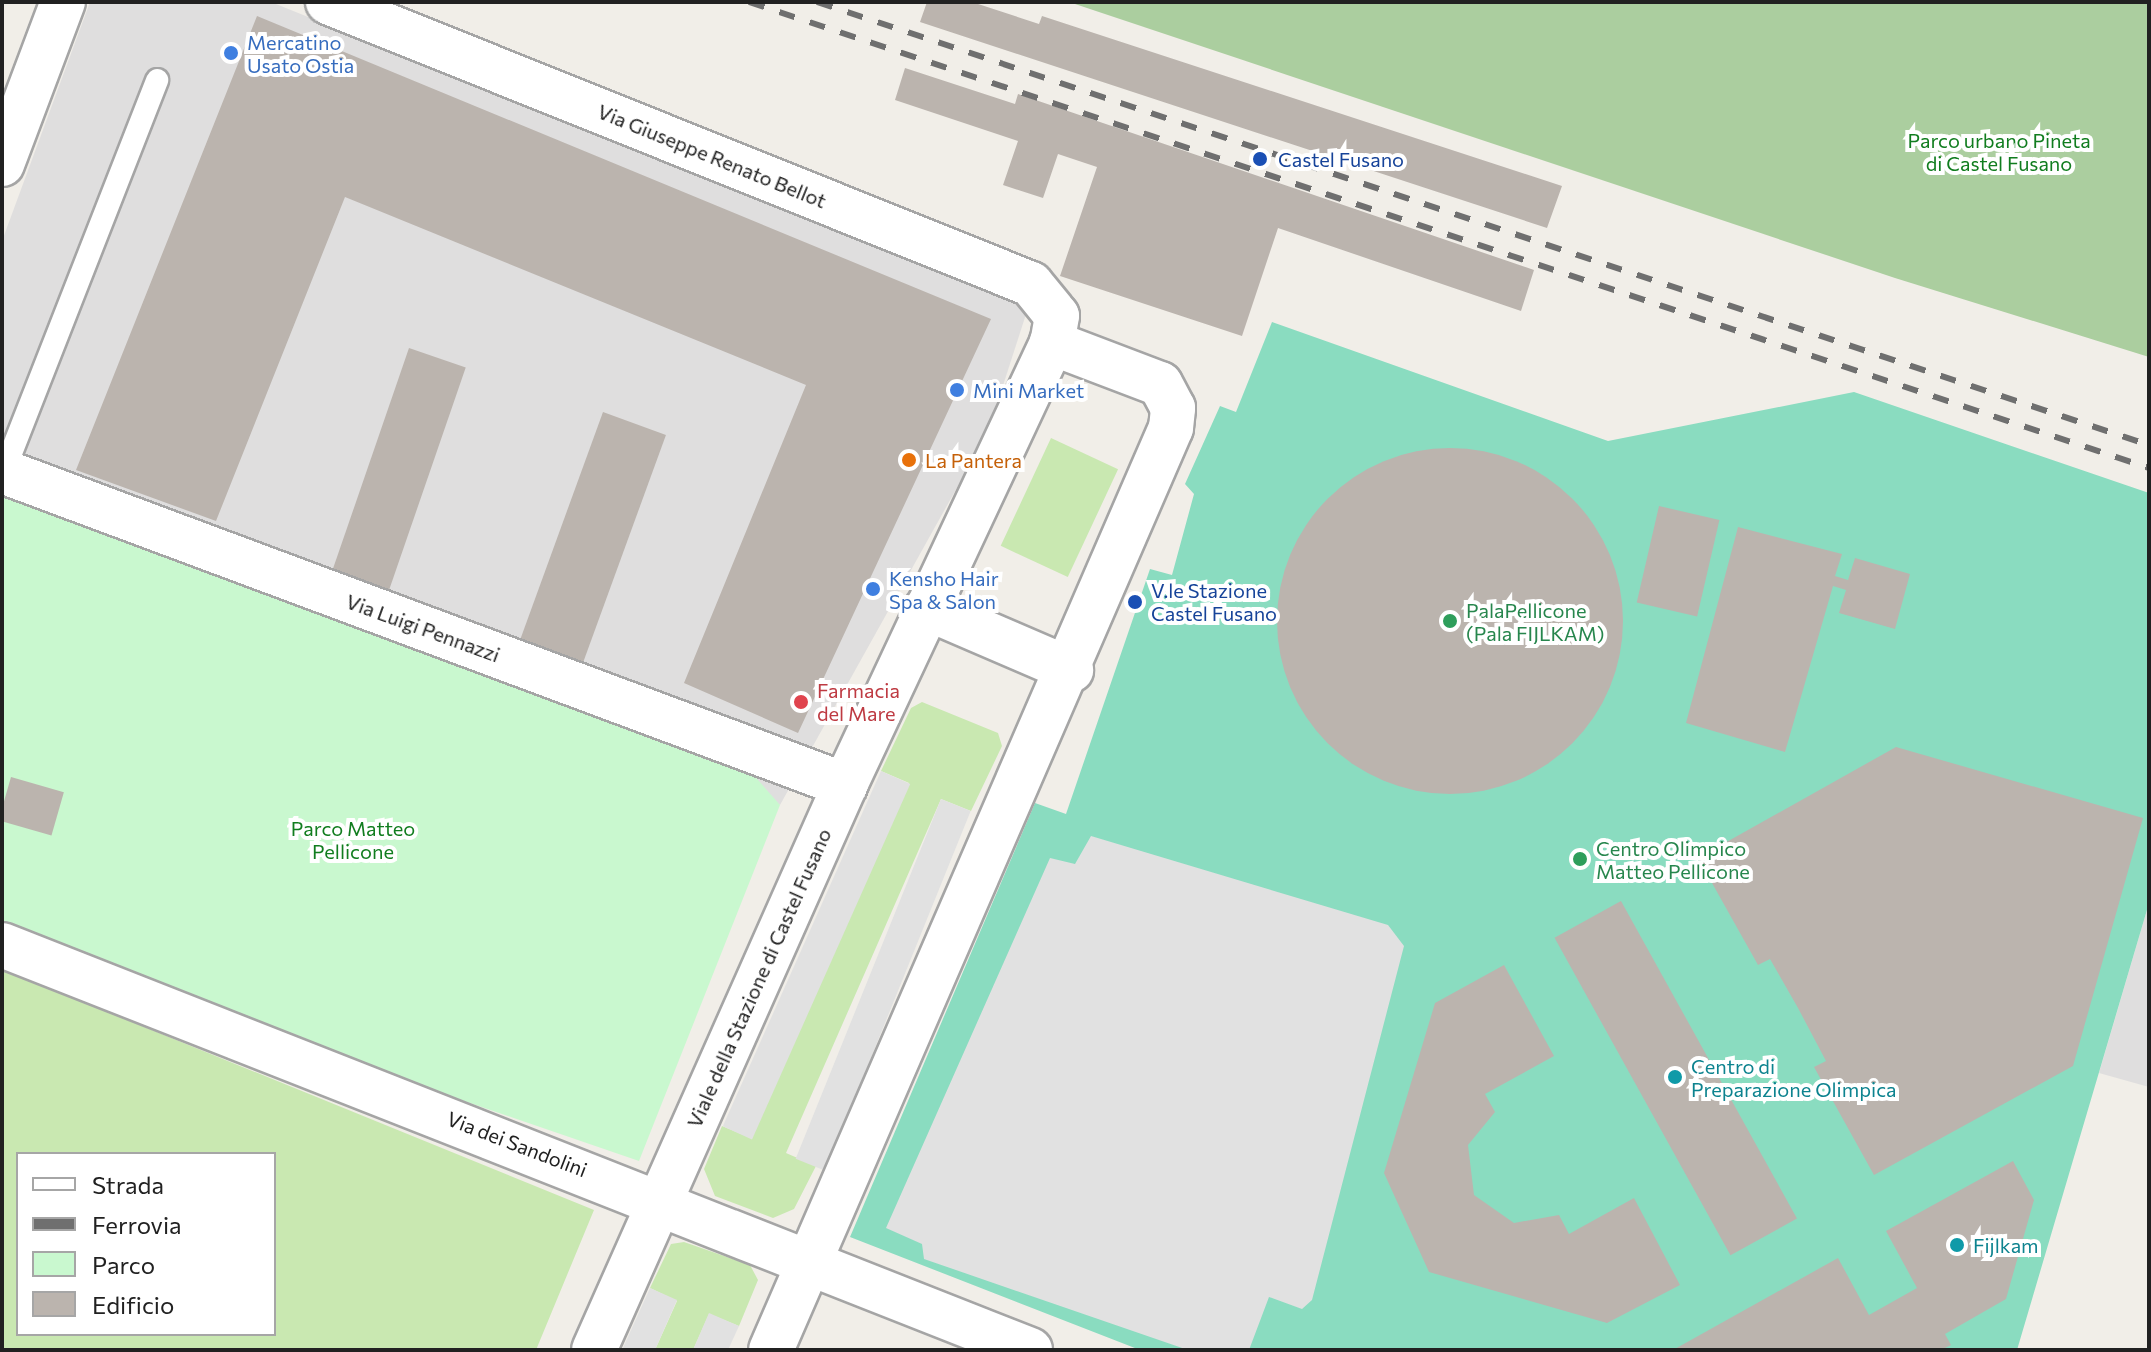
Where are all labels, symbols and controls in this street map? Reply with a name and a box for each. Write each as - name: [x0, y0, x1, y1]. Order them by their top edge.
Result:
- place label: Mercatino Usato Ostia: [247, 30, 354, 77]
- marker: Mercatino Usato Ostia: [222, 44, 240, 62]
- street label: Via Giuseppe Renato Bellot: [594, 99, 830, 213]
- park label: Parco urbano Pineta di Castel Fusano: [1907, 128, 2091, 175]
- place label: Castel Fusano: [1278, 147, 1404, 171]
- marker: Castel Fusano: [1249, 148, 1271, 170]
- place label: Mini Market: [973, 378, 1084, 402]
- marker: Mini Market: [948, 381, 966, 399]
- place label: La Pantera: [925, 448, 1022, 472]
- marker: La Pantera: [900, 451, 918, 469]
- place label: Kensho Hair Spa & Salon: [889, 566, 999, 613]
- place label: V.le Stazione Castel Fusano: [1151, 578, 1277, 625]
- marker: Kensho Hair Spa & Salon: [864, 580, 882, 598]
- street label: Via Luigi Pennazzi: [343, 589, 503, 667]
- marker: V.le Stazione Castel Fusano: [1126, 593, 1144, 611]
- place label: PalaPellicone (Pala FIJLKAM): [1466, 598, 1604, 645]
- marker: PalaPellicone (Pala FIJLKAM): [1441, 612, 1459, 630]
- place label: Farmacia del Mare: [817, 678, 900, 725]
- marker: Farmacia del Mare: [792, 693, 810, 711]
- park label: Parco Matteo Pellicone: [291, 816, 415, 863]
- street label: Viale della Stazione di Castel Fusano: [682, 825, 836, 1131]
- place label: Centro Olimpico Matteo Pellicone: [1596, 836, 1750, 883]
- marker: Centro Olimpico Matteo Pellicone: [1571, 850, 1589, 868]
- place label: Centro di Preparazione Olimpica: [1691, 1054, 1896, 1101]
- marker: Centro di Preparazione Olimpica: [1666, 1068, 1684, 1086]
- street label: Via dei Sandolini: [444, 1106, 590, 1182]
- legend: [16, 1152, 276, 1336]
- text: Strada: [92, 1170, 164, 1199]
- text: Ferrovia: [92, 1210, 182, 1239]
- place label: Fijlkam: [1973, 1233, 2039, 1257]
- marker: Fijlkam: [1948, 1236, 1966, 1254]
- text: Parco: [92, 1250, 155, 1279]
- text: Edificio: [92, 1290, 174, 1319]

